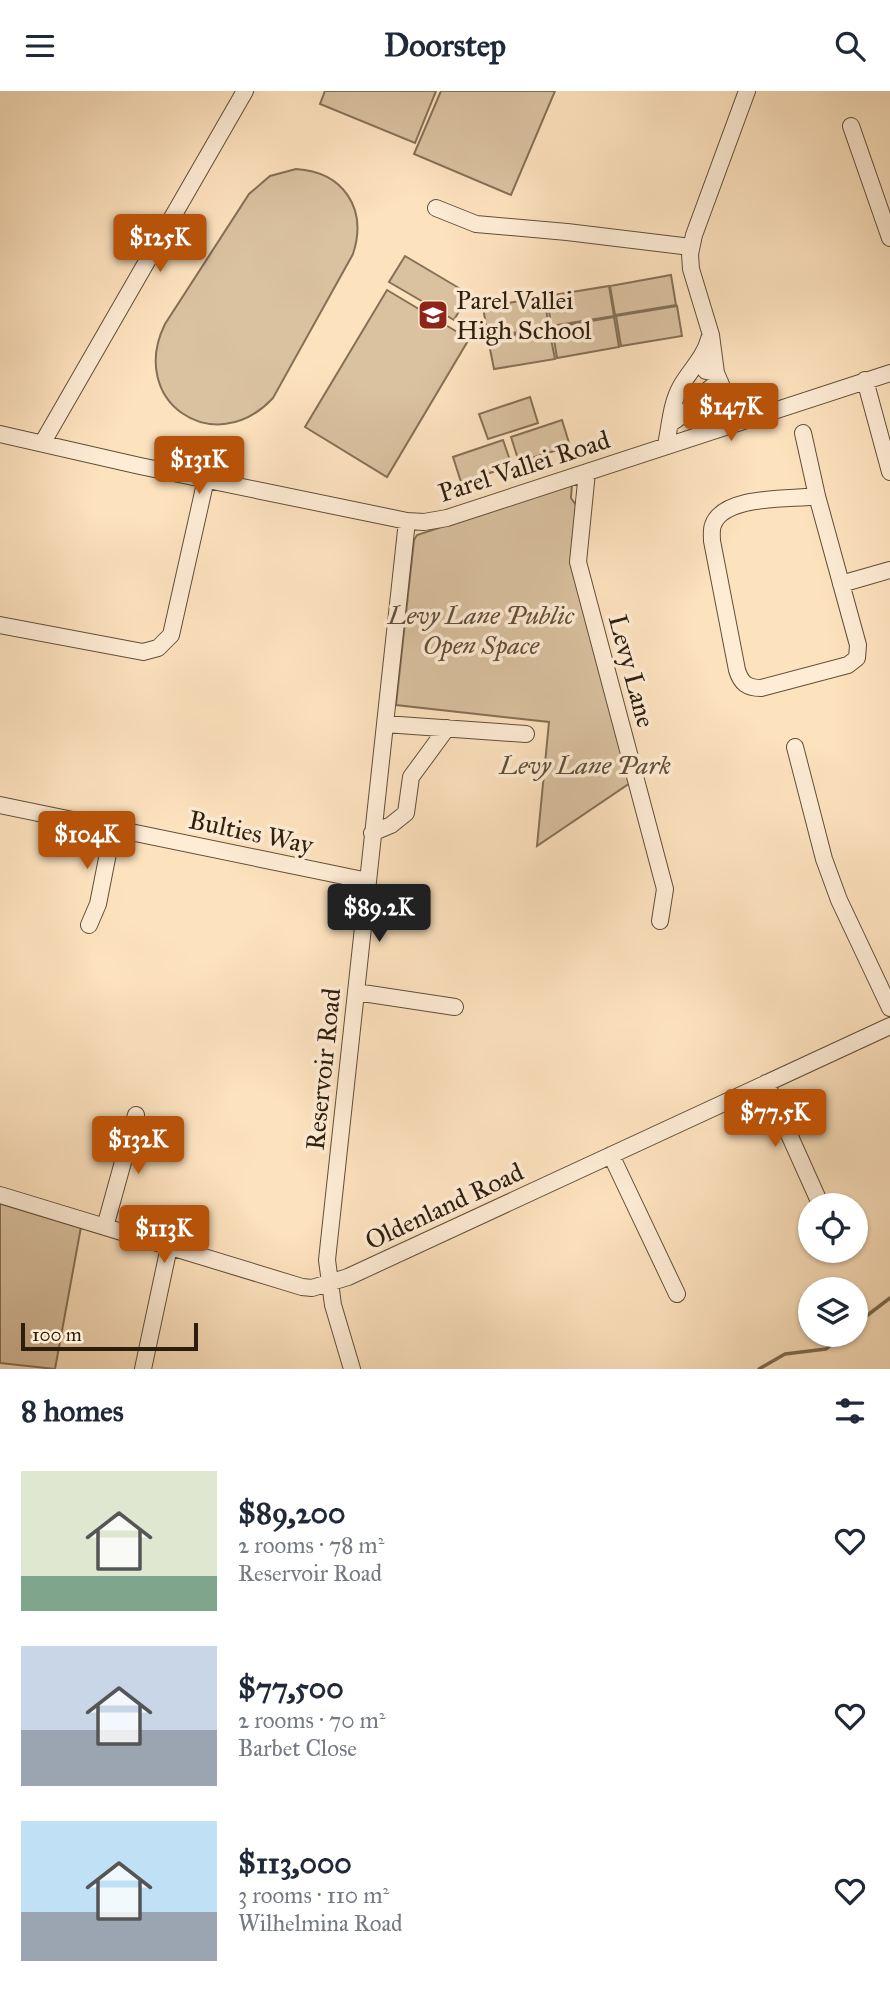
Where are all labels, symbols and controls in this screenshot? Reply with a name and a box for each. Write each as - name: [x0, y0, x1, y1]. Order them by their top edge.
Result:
- text: Doorstep: [384, 26, 506, 65]
- icon: menu: [21, 27, 59, 65]
- icon: search: [831, 27, 869, 65]
- pin: $125K: [111, 215, 209, 274]
- text: $125K: [129, 223, 191, 251]
- place label: Parel Vallei High School: [456, 284, 592, 346]
- school or university icon: Parel Vallei High School: [416, 298, 450, 332]
- pin: $147K: [682, 383, 780, 443]
- text: $147K: [699, 392, 763, 420]
- street label: Parel Vallei Road: [434, 423, 614, 509]
- pin: $131K: [150, 437, 248, 496]
- text: $131K: [170, 445, 228, 473]
- park label: Levy Lane Public Open Space: [387, 599, 575, 662]
- street label: Levy Lane: [602, 611, 662, 731]
- park label: Levy Lane Park: [498, 749, 671, 781]
- street label: Bulties Way: [186, 803, 317, 861]
- pin: $104K: [38, 811, 136, 871]
- text: $104K: [54, 820, 120, 848]
- pin: $89.2K: [322, 885, 436, 944]
- text: $89.2K: [344, 893, 414, 921]
- street label: Reservoir Road: [299, 986, 347, 1152]
- pin: $77.5K: [718, 1089, 832, 1149]
- text: $77.5K: [740, 1098, 810, 1126]
- pin: $132K: [89, 1117, 187, 1176]
- text: $132K: [108, 1125, 168, 1153]
- street label: Oldenland Road: [360, 1155, 528, 1257]
- map controls: [798, 1193, 868, 1347]
- button: locate: [798, 1193, 868, 1263]
- pin: $113K: [115, 1205, 213, 1265]
- text: $113K: [135, 1214, 193, 1242]
- button: layers: [798, 1277, 868, 1347]
- scale bar: [21, 1320, 198, 1352]
- text: 100 m: [32, 1323, 82, 1346]
- icon: filters: [831, 1392, 869, 1430]
- text: 8 homes: [21, 1393, 124, 1429]
- text: $89,200: [238, 1495, 346, 1531]
- icon: home: [77, 1499, 161, 1583]
- icon: heart: [831, 1522, 869, 1560]
- text: 2 rooms · 78 m²: [238, 1531, 384, 1559]
- text: Reservoir Road: [238, 1559, 382, 1587]
- text: $77,500: [238, 1670, 344, 1706]
- icon: home: [77, 1674, 161, 1758]
- icon: heart: [831, 1697, 869, 1735]
- text: 2 rooms · 70 m²: [238, 1706, 386, 1734]
- text: Barbet Close: [238, 1734, 357, 1762]
- text: $113,000: [238, 1845, 352, 1881]
- icon: home: [77, 1849, 161, 1933]
- icon: heart: [831, 1872, 869, 1910]
- text: 3 rooms · 110 m²: [238, 1881, 389, 1909]
- text: Wilhelmina Road: [238, 1909, 403, 1937]

